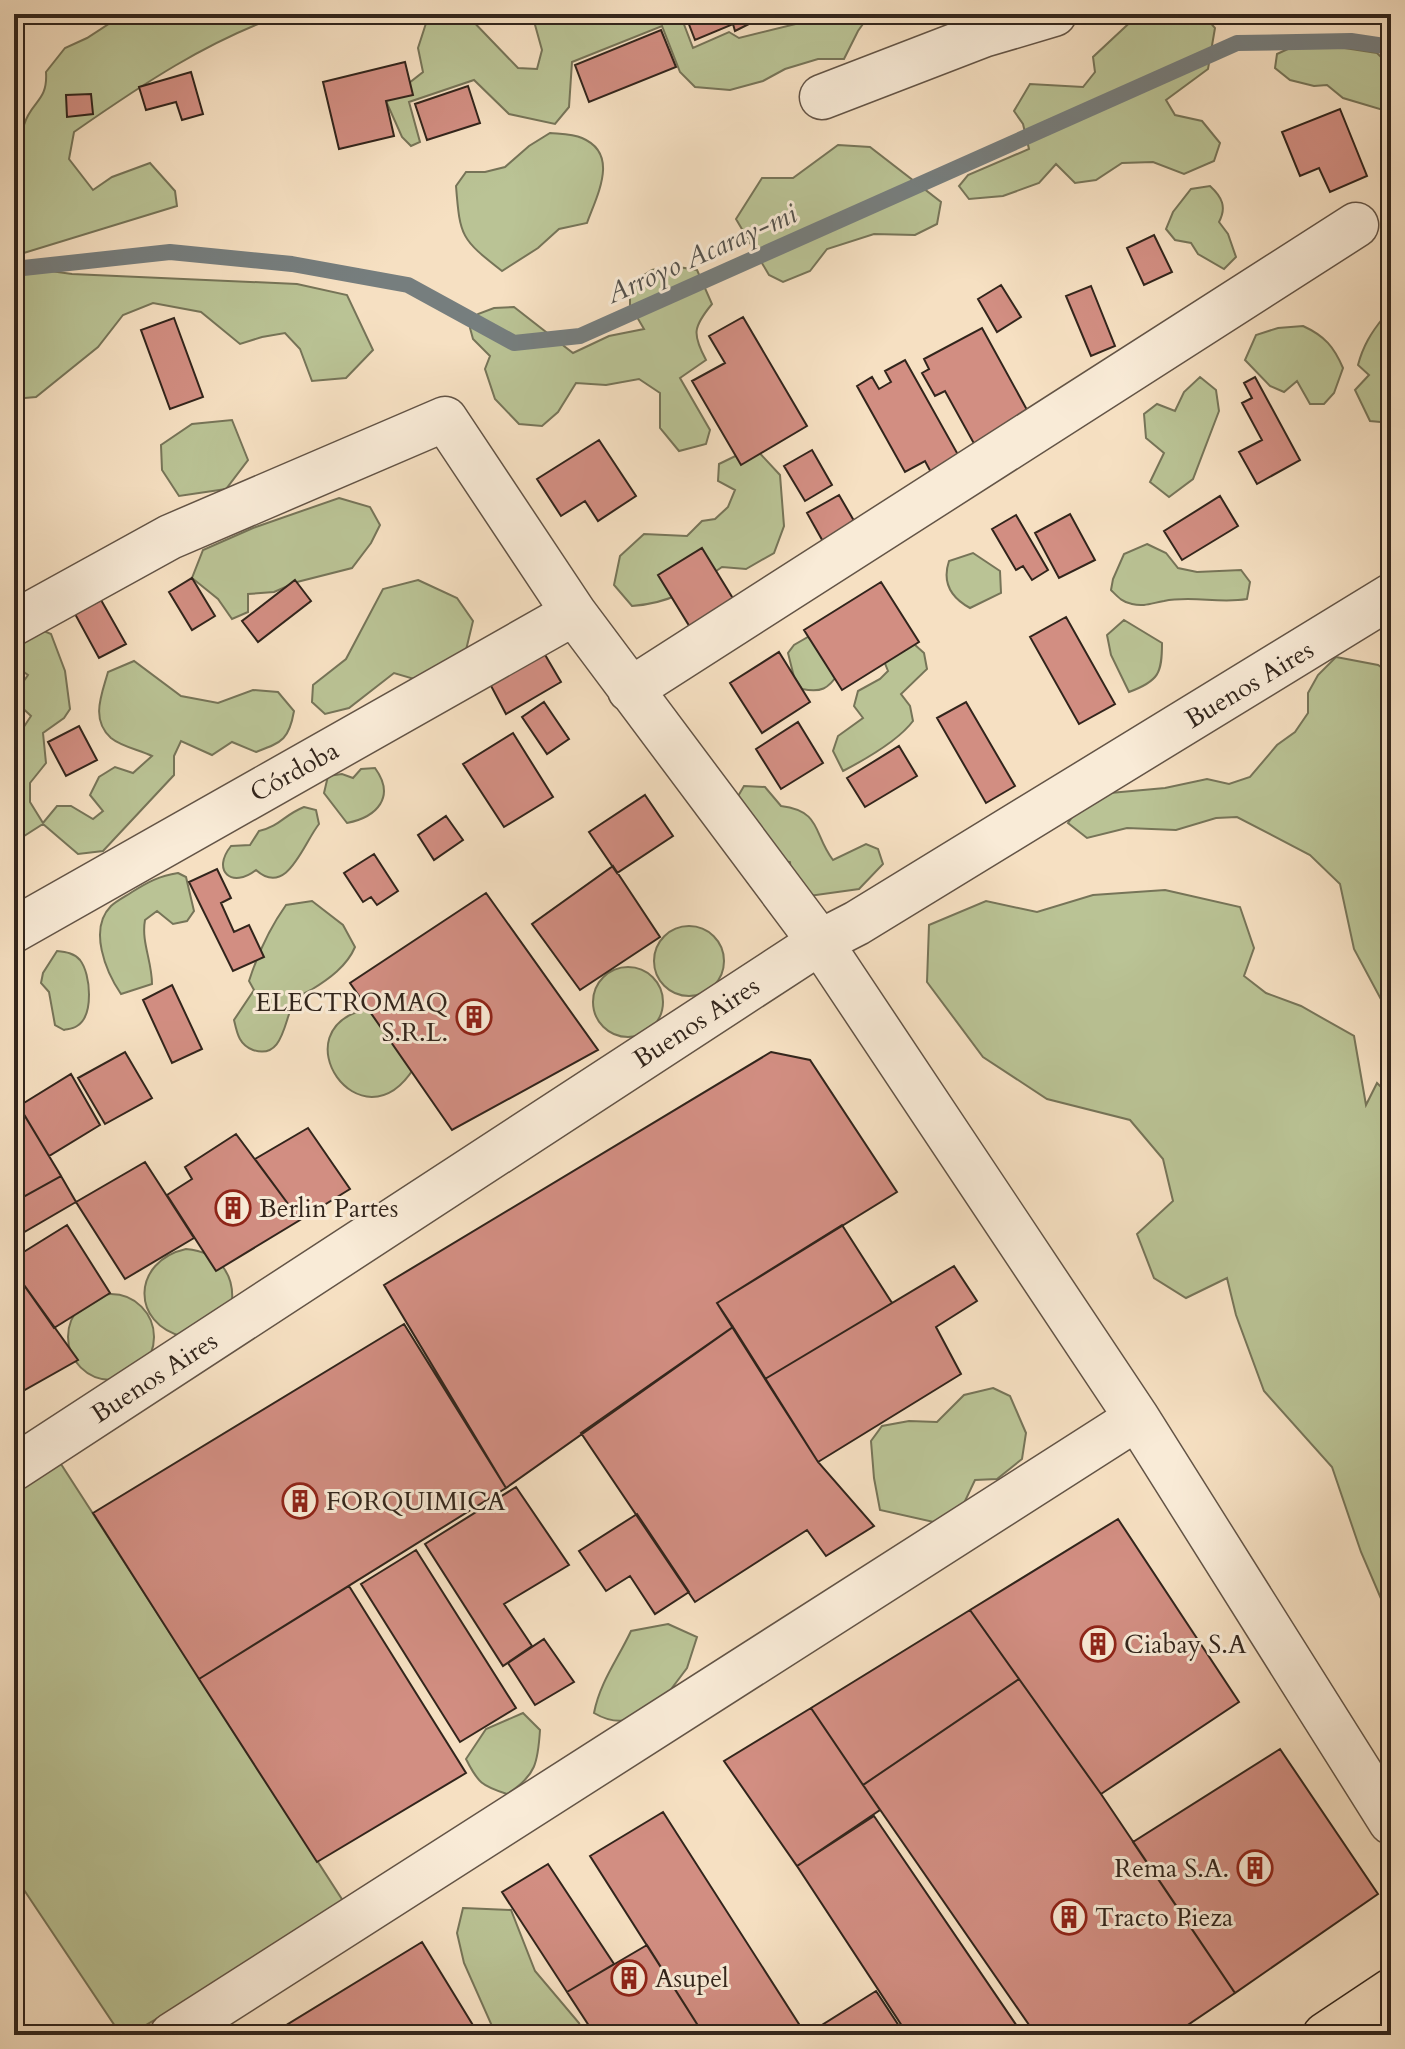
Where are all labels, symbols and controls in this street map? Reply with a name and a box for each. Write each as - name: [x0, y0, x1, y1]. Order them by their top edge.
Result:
- water label: Arroyo Acaray-mi: [599, 195, 803, 313]
- street label: Buenos Aires: [1179, 632, 1320, 737]
- street label: Córdoba: [244, 733, 345, 810]
- street label: Buenos Aires: [626, 969, 766, 1076]
- place label: ELECTROMAQ S.R.L.: [255, 985, 448, 1050]
- building icon: ELECTROMAQ S.R.L.: [455, 998, 493, 1036]
- building icon: Berlin Partes: [214, 1189, 252, 1227]
- place label: Berlin Partes: [259, 1191, 398, 1226]
- street label: Buenos Aires: [84, 1324, 224, 1431]
- building icon: FORQUIMICA: [281, 1482, 319, 1520]
- place label: FORQUIMICA: [326, 1484, 506, 1519]
- building icon: Ciabay S.A: [1079, 1625, 1117, 1663]
- place label: Ciabay S.A: [1124, 1627, 1247, 1662]
- building icon: Rema S.A.: [1236, 1849, 1274, 1887]
- place label: Rema S.A.: [1114, 1851, 1229, 1886]
- building icon: Tracto Pieza: [1050, 1898, 1088, 1936]
- place label: Tracto Pieza: [1095, 1900, 1233, 1935]
- building icon: Asupel: [610, 1959, 648, 1997]
- place label: Asupel: [655, 1961, 729, 1996]

